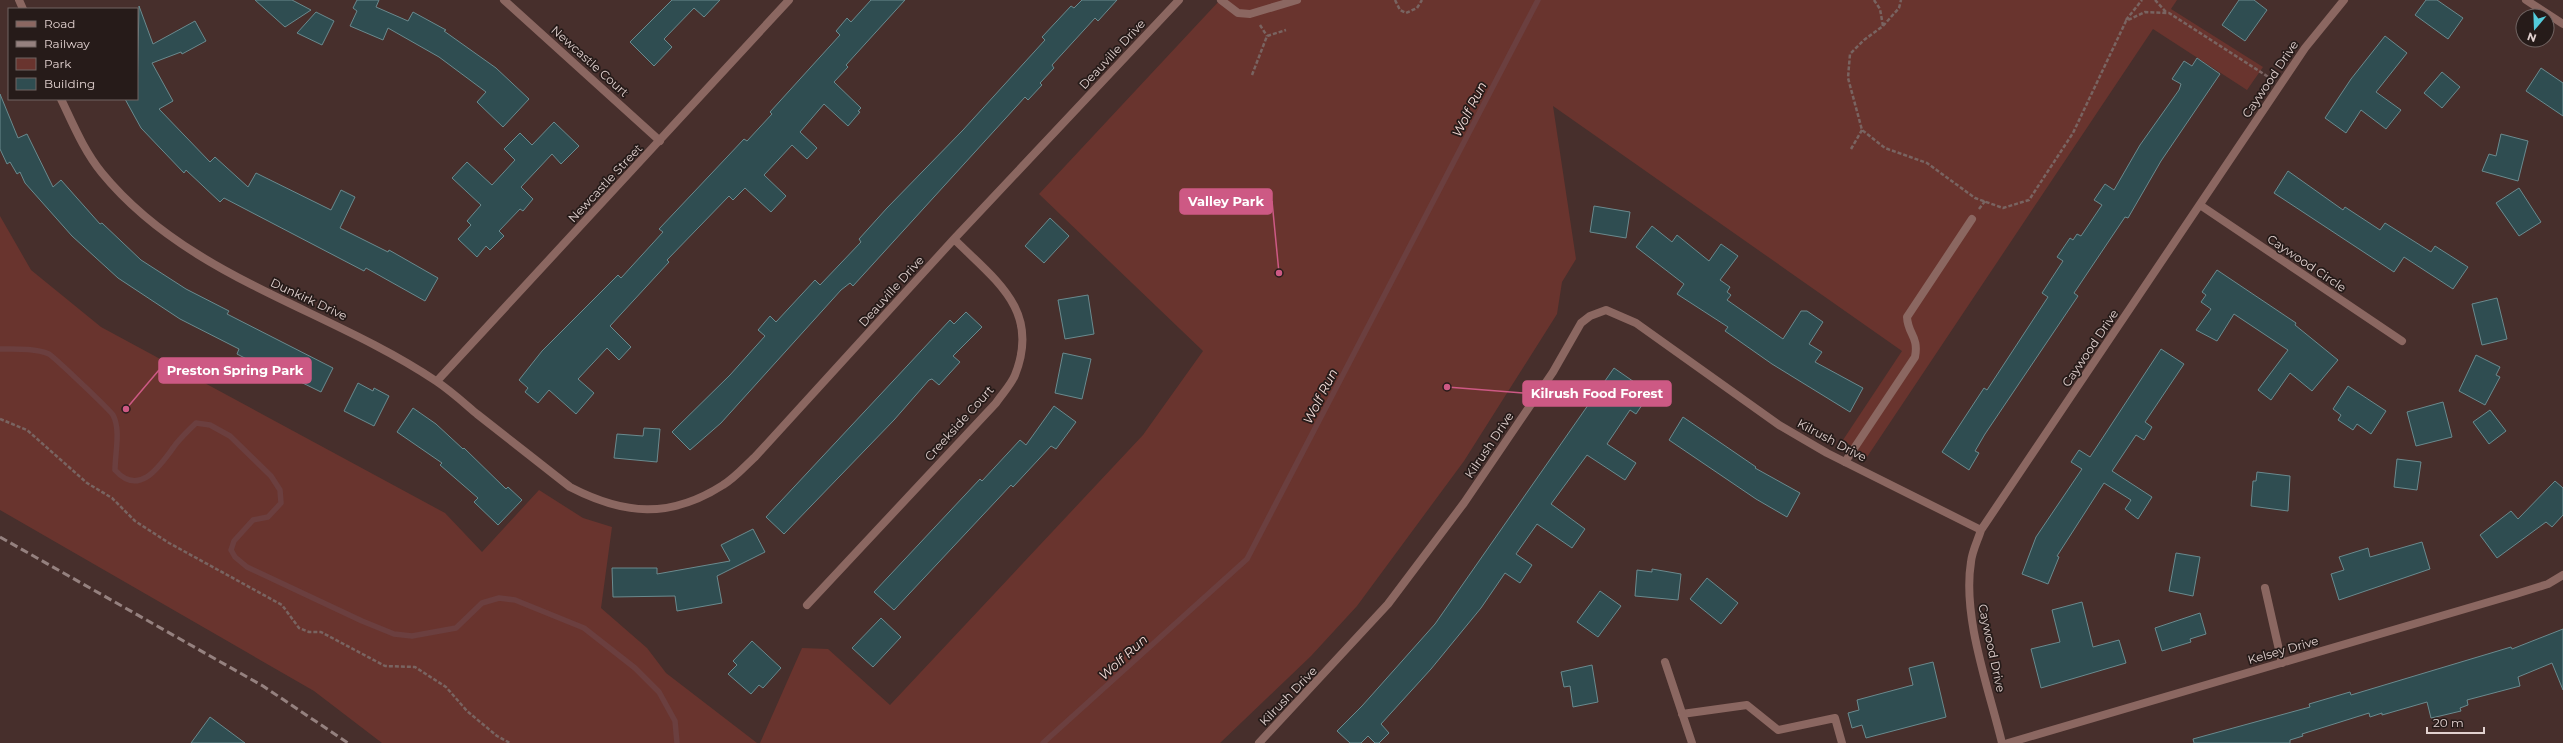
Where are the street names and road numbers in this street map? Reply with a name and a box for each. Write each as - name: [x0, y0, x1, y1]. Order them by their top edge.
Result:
- street label: Deauville Drive: [1076, 16, 1148, 92]
- street label: Newcastle Court: [548, 22, 632, 100]
- street label: Caywood Drive: [2239, 38, 2301, 120]
- street label: Newcastle Street: [565, 141, 645, 225]
- street label: Caywood Circle: [2265, 231, 2349, 295]
- street label: Deauville Drive: [855, 252, 927, 330]
- street label: Dunkirk Drive: [268, 275, 350, 323]
- street label: Caywood Drive: [2059, 307, 2121, 389]
- street label: Creekside Court: [921, 382, 997, 464]
- street label: Kilrush Drive: [1461, 409, 1517, 481]
- street label: Kilrush Drive: [1795, 415, 1869, 465]
- street label: Caywood Drive: [1975, 603, 2009, 693]
- street label: Kelsey Drive: [2246, 633, 2320, 667]
- street label: Kilrush Drive: [1256, 663, 1320, 729]

